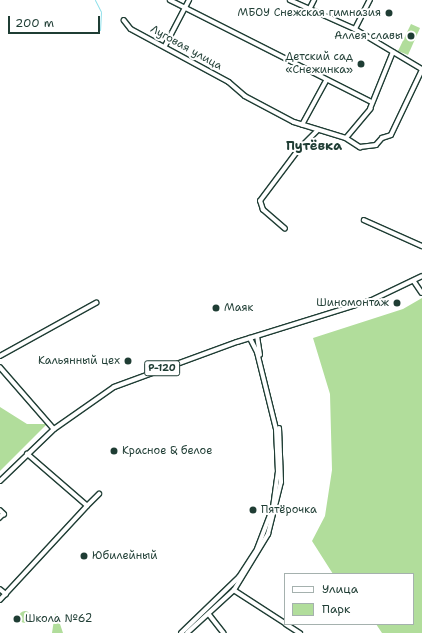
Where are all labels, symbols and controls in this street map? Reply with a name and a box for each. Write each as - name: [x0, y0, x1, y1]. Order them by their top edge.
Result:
- place label: МБОУ Снежская гимназия: [238, 6, 381, 20]
- scale bar: [10, 8, 102, 34]
- marker: МБОУ Снежская гимназия: [384, 8, 394, 18]
- text: 200 m: [15, 15, 54, 31]
- street label: Луговая улица: [148, 23, 224, 73]
- place label: Аллея славы: [334, 29, 403, 43]
- marker: Аллея славы: [406, 31, 416, 41]
- place label: Детский сад «Снежинка»: [285, 51, 353, 77]
- marker: Детский сад «Снежинка»: [356, 59, 366, 69]
- district label: Путёвка: [286, 138, 342, 154]
- place label: Шиномонтаж: [316, 296, 389, 310]
- marker: Шиномонтаж: [392, 298, 402, 308]
- place label: Маяк: [224, 301, 253, 315]
- marker: Маяк: [211, 303, 221, 313]
- place label: Кальянный цех: [38, 354, 120, 368]
- marker: Кальянный цех: [123, 356, 133, 366]
- road number: Р-120: [144, 360, 180, 376]
- place label: Красное & белое: [122, 444, 212, 458]
- marker: Красное & белое: [109, 446, 119, 456]
- place label: Пятёрочка: [261, 503, 317, 517]
- marker: Пятёрочка: [248, 505, 258, 515]
- place label: Юбилейный: [92, 549, 157, 563]
- marker: Юбилейный: [79, 551, 89, 561]
- legend: [284, 573, 414, 625]
- text: Улица: [322, 581, 358, 597]
- text: Парк: [322, 601, 350, 617]
- place label: Школа №62: [25, 612, 92, 626]
- marker: Школа №62: [12, 614, 22, 624]

